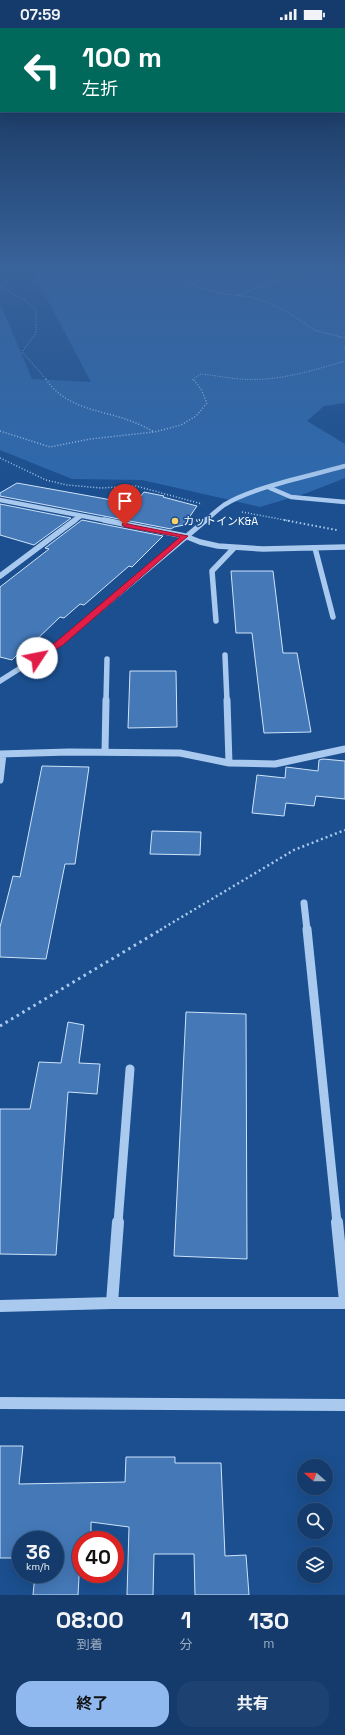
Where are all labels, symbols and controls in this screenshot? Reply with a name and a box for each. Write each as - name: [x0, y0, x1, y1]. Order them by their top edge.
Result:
- text: 07:59: [20, 5, 60, 24]
- text: 100 m: [82, 39, 162, 75]
- icon: left: [16, 44, 68, 96]
- text: 左折: [82, 77, 118, 100]
- pin: [108, 484, 142, 525]
- icon: arrive: [114, 490, 136, 512]
- place label: カットインK&A: [183, 514, 258, 528]
- marker: カットインK&A: [170, 516, 180, 526]
- position arrow: [16, 637, 58, 679]
- north arrow: [297, 1459, 333, 1495]
- map controls: [297, 1459, 333, 1583]
- button: search: [297, 1503, 333, 1539]
- speed limit sign: 40: [72, 1531, 124, 1583]
- text: 36: [26, 1539, 50, 1565]
- button: layers: [297, 1547, 333, 1583]
- text: km/h: [26, 1560, 50, 1573]
- text: 08:00: [56, 1604, 124, 1635]
- text: 1: [181, 1604, 192, 1635]
- text: 130: [248, 1605, 289, 1636]
- text: m: [263, 1635, 274, 1652]
- text: 到着: [77, 1636, 103, 1653]
- text: 分: [180, 1636, 193, 1653]
- button: 終了: [16, 1681, 169, 1727]
- button: 共有: [177, 1681, 329, 1727]

